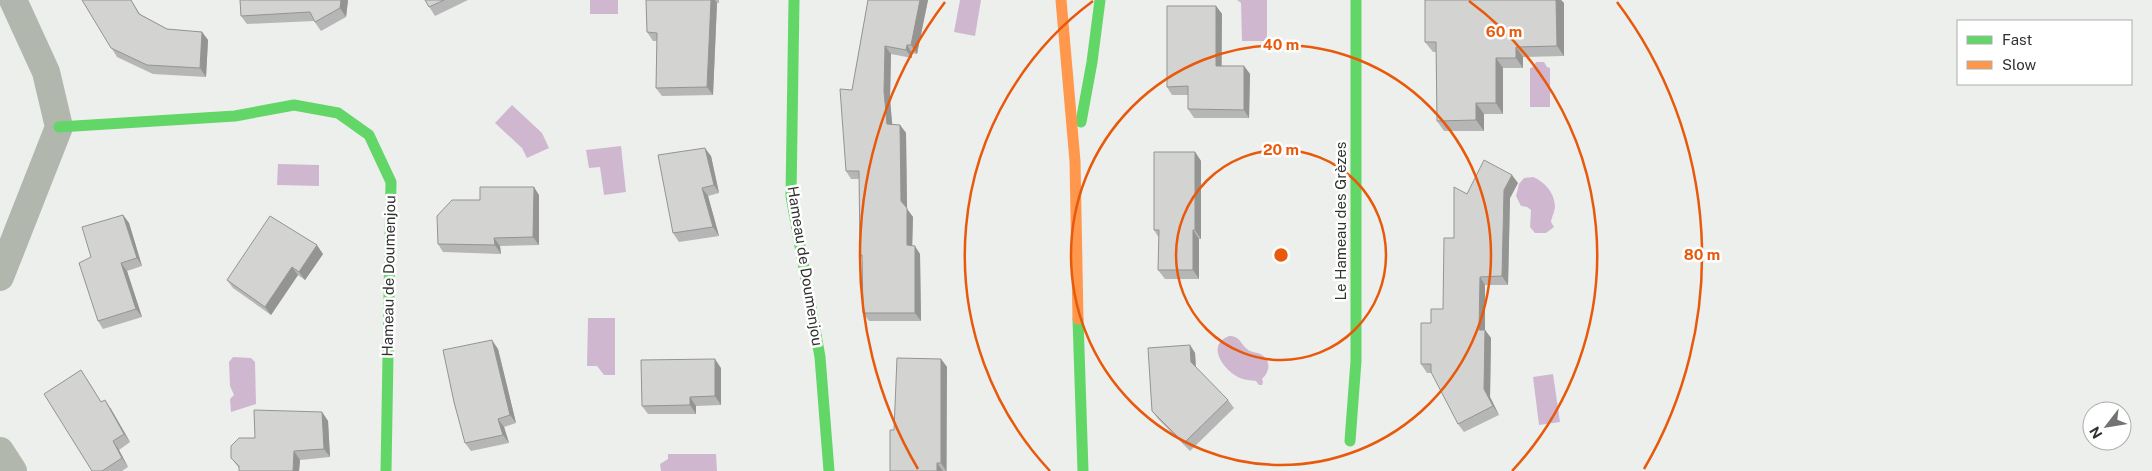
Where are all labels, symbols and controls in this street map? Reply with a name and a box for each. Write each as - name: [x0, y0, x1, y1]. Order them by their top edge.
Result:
- legend: [1957, 20, 2132, 85]
- text: 60 m: [1486, 23, 1522, 40]
- text: Fast: [2002, 31, 2032, 48]
- text: 40 m: [1263, 36, 1299, 53]
- text: Slow: [2002, 56, 2037, 73]
- text: 20 m: [1263, 141, 1299, 158]
- street label: Le Hameau des Grèzes: [1332, 142, 1349, 300]
- street label: Hameau de Doumenjou: [784, 185, 827, 347]
- street label: Hameau de Doumenjou: [379, 195, 398, 357]
- centre of rings: [1272, 246, 1290, 264]
- text: 80 m: [1684, 246, 1720, 263]
- north arrow: [2082, 401, 2132, 451]
- text: N: [2086, 424, 2106, 442]

